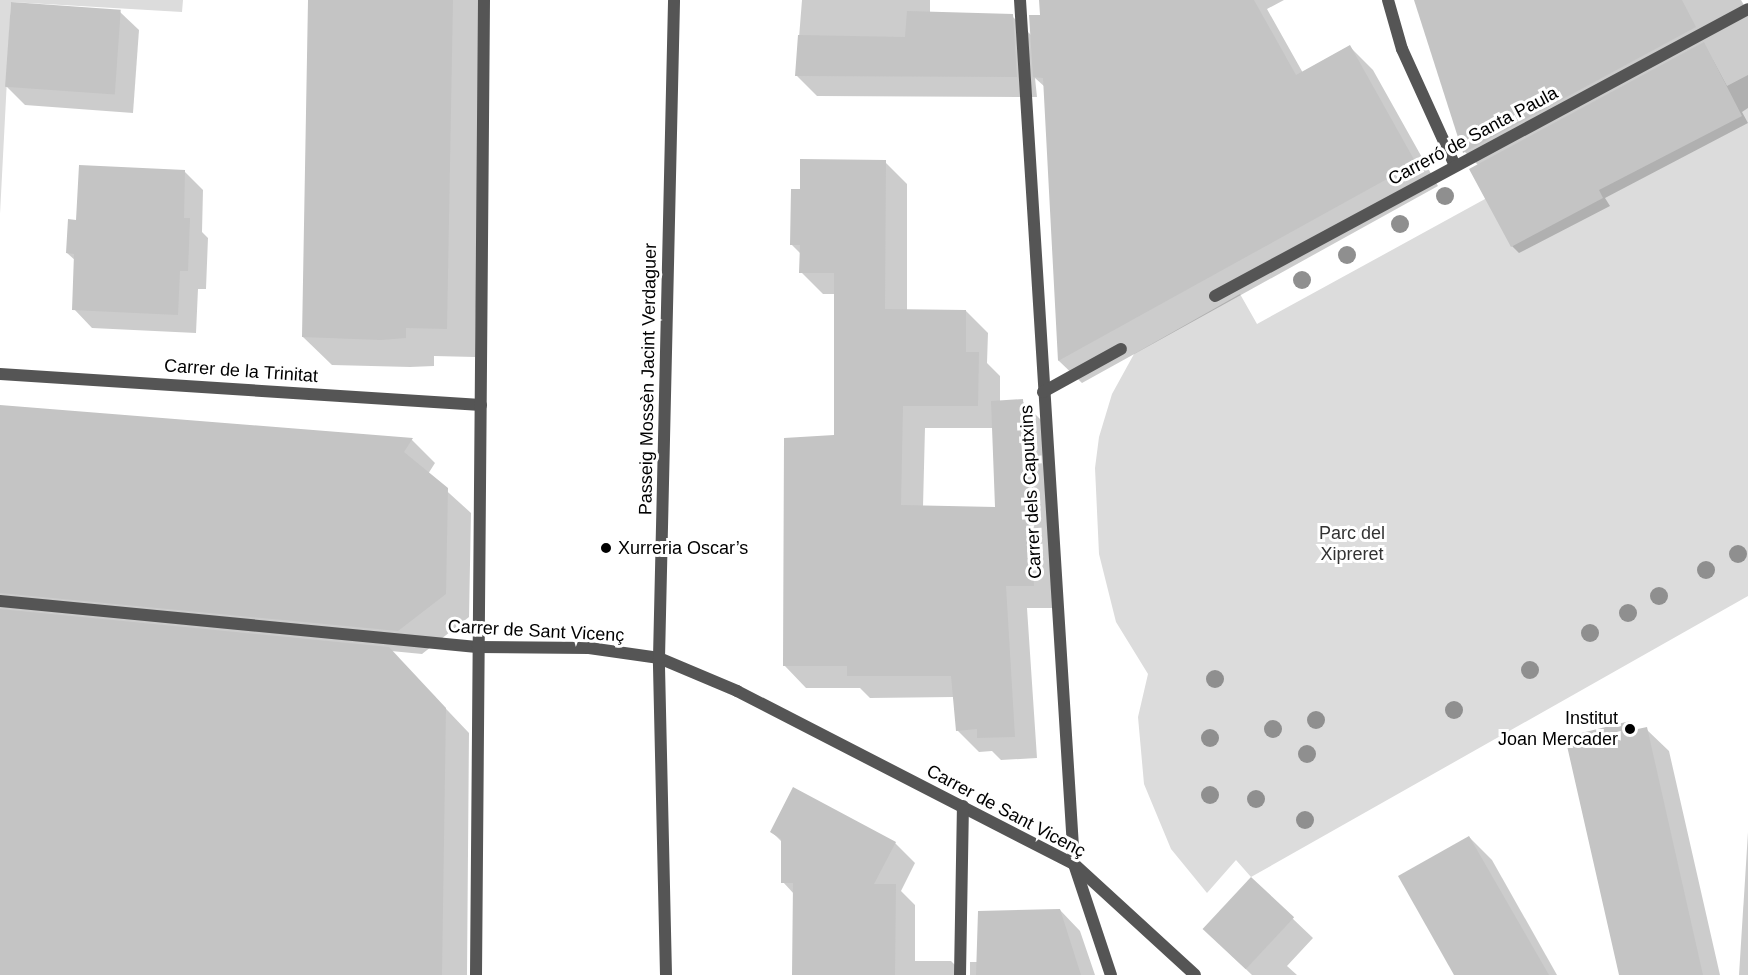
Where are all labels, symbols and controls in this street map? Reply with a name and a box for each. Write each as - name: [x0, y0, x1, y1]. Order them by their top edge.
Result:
- street label: Carreró de Santa Paula: [1384, 82, 1562, 190]
- street label: Passeig Mossèn Jacint Verdaguer: [635, 243, 661, 515]
- street label: Carrer de la Trinitat: [163, 355, 319, 387]
- street label: Carrer dels Caputxins: [1016, 405, 1046, 579]
- park label: Parc del Xipreret: [1319, 523, 1385, 566]
- place label: Xurreria Oscar’s: [618, 537, 748, 559]
- marker: Xurreria Oscar’s: [599, 541, 613, 555]
- street label: Carrer de Sant Vicenç: [447, 616, 625, 646]
- place label: Institut Joan Mercader: [1498, 708, 1618, 750]
- marker: Institut Joan Mercader: [1623, 722, 1637, 736]
- street label: Carrer de Sant Vicenç: [923, 760, 1089, 862]

